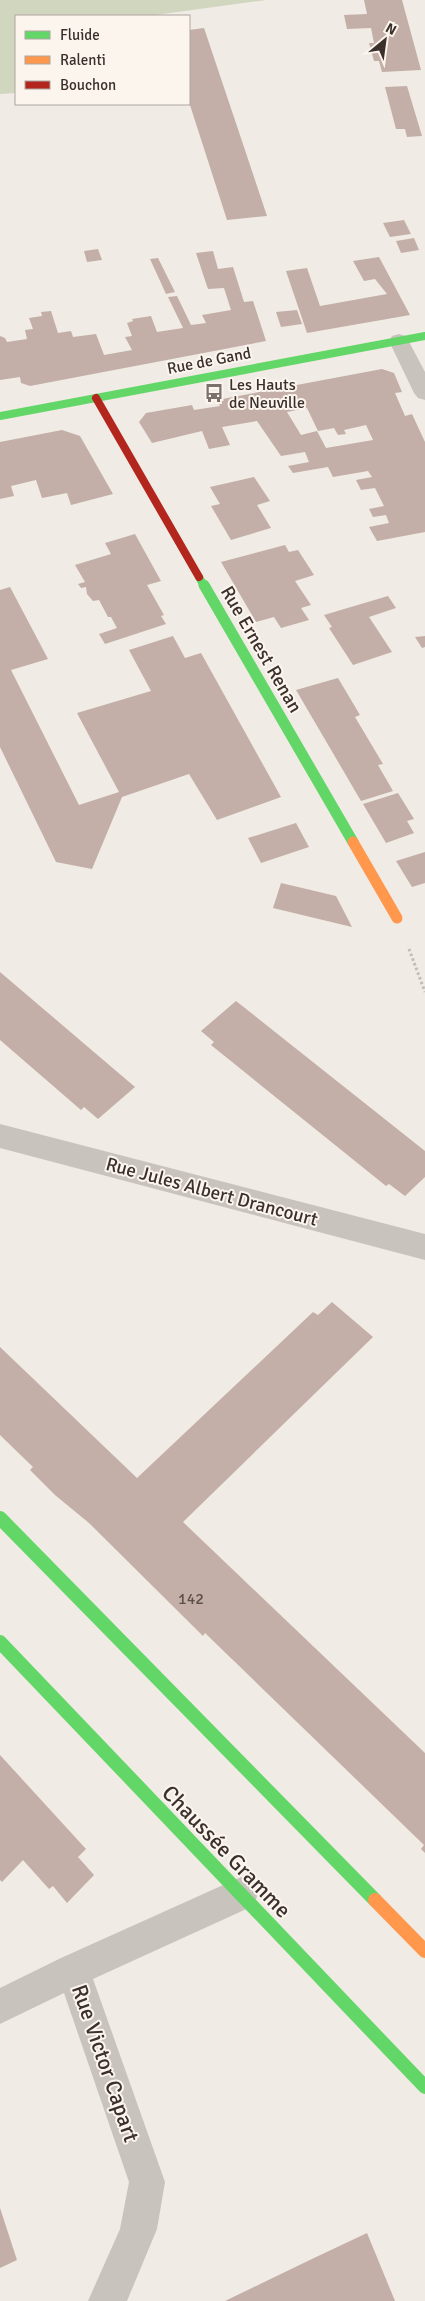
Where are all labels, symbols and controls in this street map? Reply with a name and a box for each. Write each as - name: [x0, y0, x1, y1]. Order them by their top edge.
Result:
- legend: [15, 15, 190, 105]
- north arrow: [360, 15, 410, 65]
- text: N: [383, 19, 399, 39]
- text: Fluide: [60, 26, 100, 44]
- text: Ralenti: [60, 51, 106, 69]
- text: Bouchon: [60, 76, 116, 94]
- street label: Rue de Gand: [166, 343, 253, 379]
- place label: Les Hauts de Neuville: [229, 375, 305, 413]
- bus stop icon: Les Hauts de Neuville: [203, 382, 225, 404]
- street label: Rue Ernest Renan: [215, 582, 307, 717]
- street label: Rue Jules Albert Drancourt: [103, 1152, 321, 1232]
- house number: 142: [178, 1589, 204, 1609]
- street label: Chaussée Gramme: [157, 1779, 297, 1923]
- street label: Rue Victor Capart: [66, 1981, 145, 2146]

